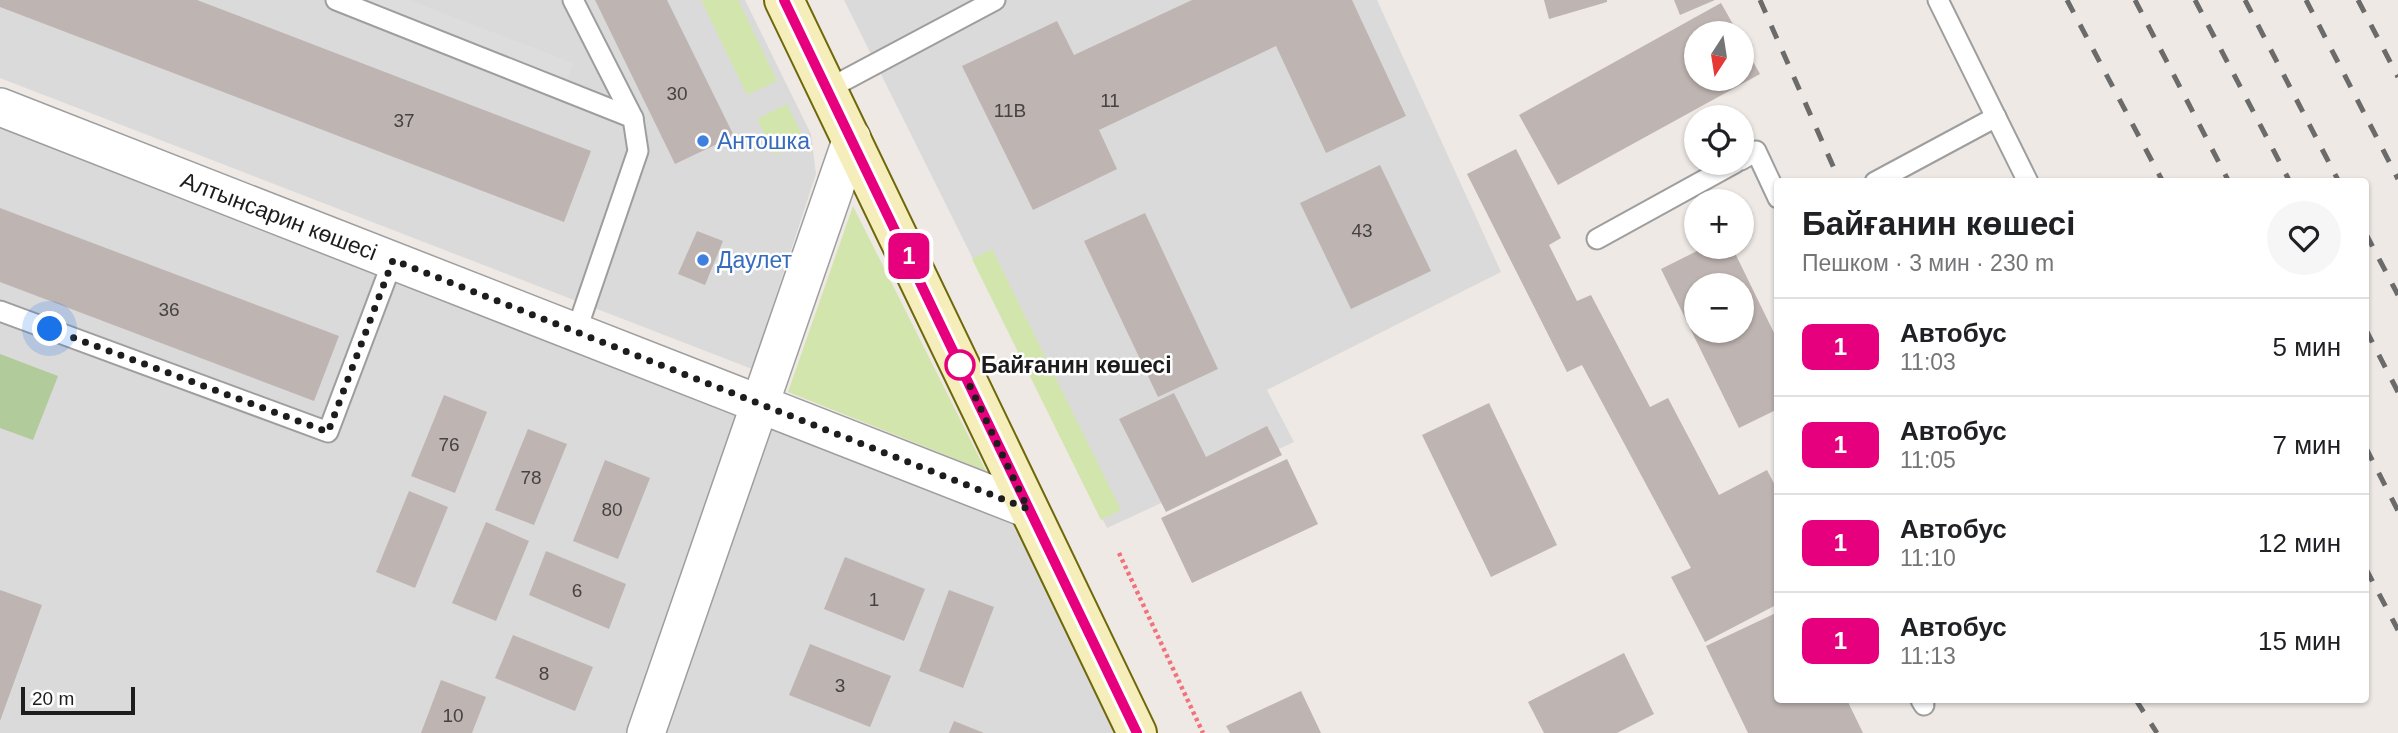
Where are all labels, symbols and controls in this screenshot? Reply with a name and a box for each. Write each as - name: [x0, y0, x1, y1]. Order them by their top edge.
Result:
- north arrow: [1684, 21, 1754, 91]
- map controls: [1684, 21, 1754, 343]
- house number: 30: [666, 83, 688, 104]
- house number: 11: [1100, 90, 1120, 111]
- house number: 11В: [994, 100, 1026, 121]
- button: locate: [1684, 105, 1754, 175]
- house number: 37: [393, 110, 415, 131]
- place label: Антошка: [717, 128, 810, 154]
- marker: Антошка: [695, 133, 711, 149]
- street label: Алтынсарин көшесі: [177, 167, 381, 265]
- button: +: [1684, 189, 1754, 259]
- button: heart: [2267, 201, 2341, 275]
- text: Байғанин көшесі: [1802, 205, 2075, 242]
- house number: 43: [1351, 220, 1373, 241]
- line badge: 1: [886, 233, 932, 279]
- text: 1: [902, 242, 916, 269]
- place label: Даулет: [717, 247, 793, 273]
- text: Пешком · 3 мин · 230 m: [1802, 250, 2054, 276]
- marker: Даулет: [695, 252, 711, 268]
- button: −: [1684, 273, 1754, 343]
- house number: 36: [158, 299, 180, 320]
- your location: [32, 311, 67, 346]
- text: Автобус: [1900, 318, 2007, 348]
- text: 5 мин: [2273, 332, 2341, 362]
- text: 1: [1834, 333, 1847, 360]
- text: 11:03: [1900, 349, 1956, 375]
- marker: Байғанин көшесі: [945, 350, 975, 380]
- place label: Байғанин көшесі: [981, 352, 1172, 378]
- text: Автобус: [1900, 416, 2007, 446]
- text: 7 мин: [2273, 430, 2341, 460]
- text: 1: [1834, 431, 1847, 458]
- house number: 76: [438, 434, 460, 455]
- text: 11:05: [1900, 447, 1956, 473]
- house number: 78: [520, 467, 542, 488]
- house number: 80: [601, 499, 623, 520]
- text: Автобус: [1900, 514, 2007, 544]
- text: 12 мин: [2258, 528, 2341, 558]
- text: 1: [1834, 529, 1847, 556]
- text: 11:10: [1900, 545, 1956, 571]
- house number: 6: [572, 580, 582, 601]
- house number: 1: [869, 589, 879, 610]
- text: Автобус: [1900, 612, 2007, 642]
- text: 15 мин: [2258, 626, 2341, 656]
- text: 1: [1834, 627, 1847, 654]
- text: 11:13: [1900, 643, 1956, 669]
- house number: 8: [539, 663, 549, 684]
- house number: 3: [835, 675, 845, 696]
- scale bar: [21, 684, 135, 716]
- text: 20 m: [32, 688, 74, 709]
- house number: 10: [442, 705, 464, 726]

